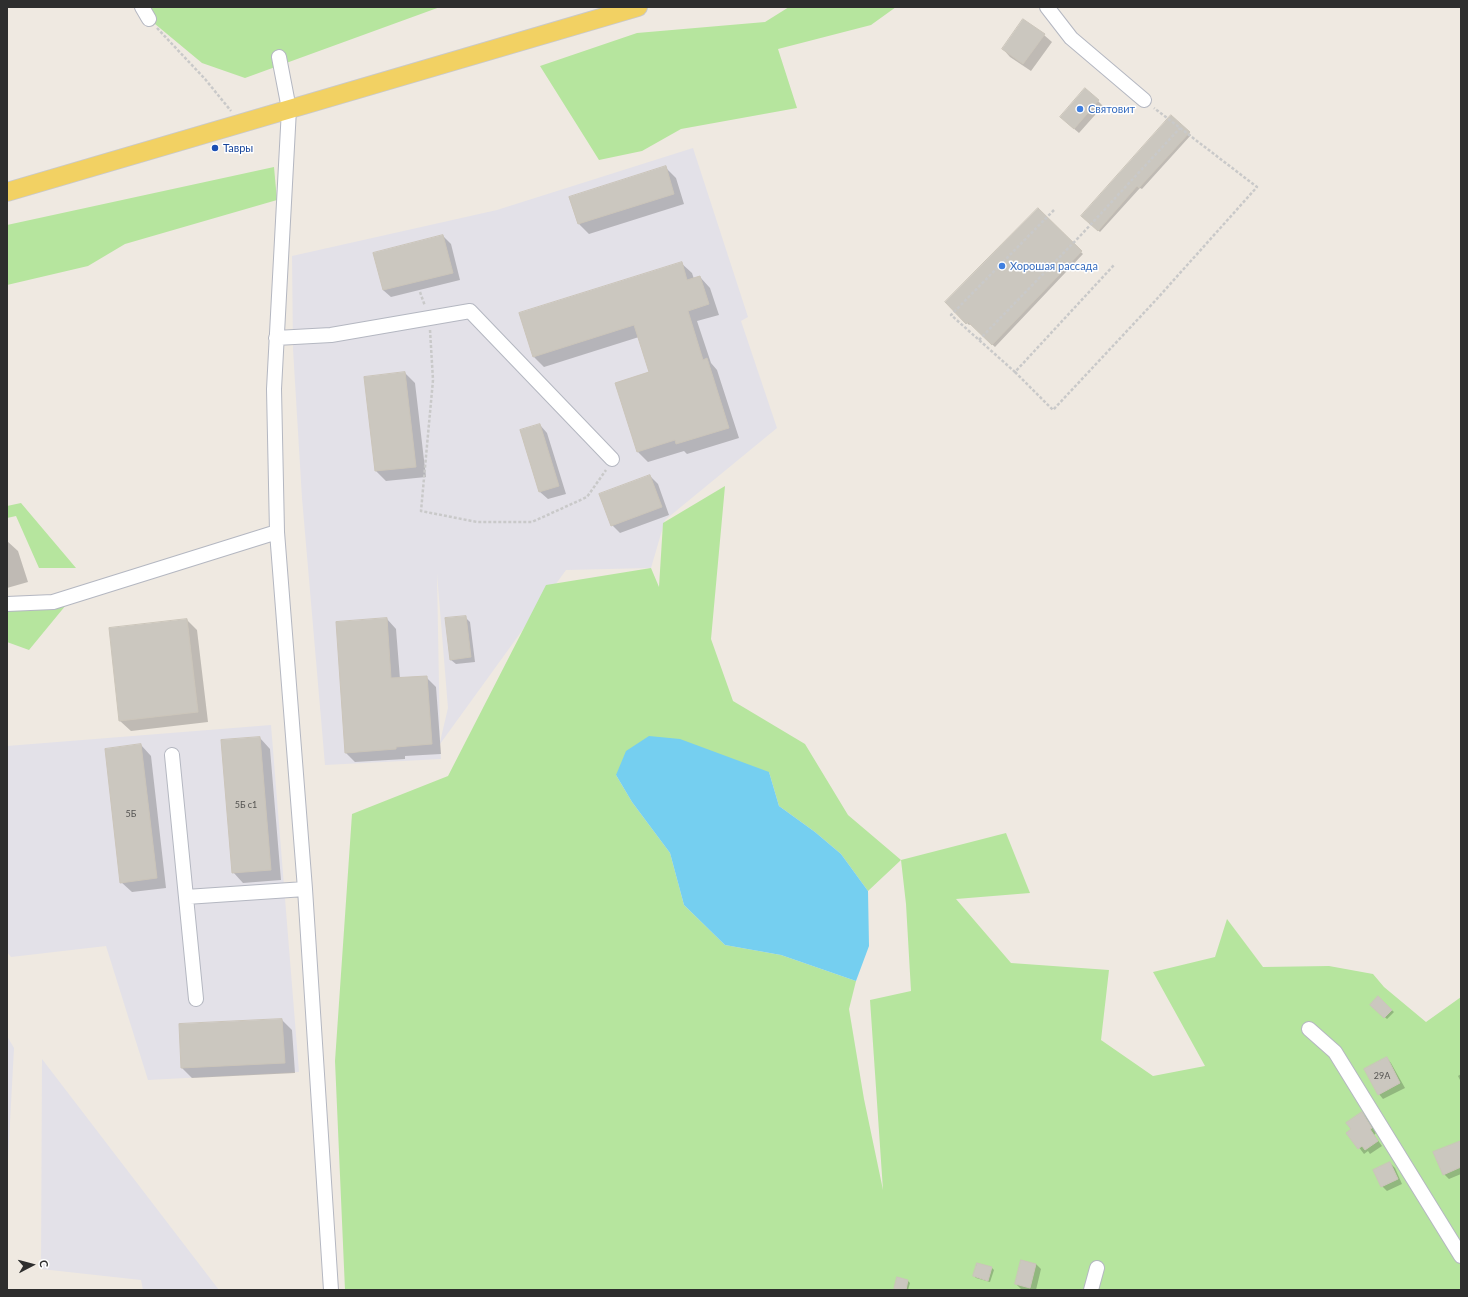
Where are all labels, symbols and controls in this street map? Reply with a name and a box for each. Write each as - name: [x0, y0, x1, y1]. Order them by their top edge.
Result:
- place label: Святовит: [1088, 102, 1135, 116]
- marker: Святовит: [1075, 104, 1085, 114]
- place label: Тавры: [223, 141, 253, 155]
- marker: Тавры: [210, 143, 220, 153]
- place label: Хорошая рассада: [1010, 259, 1098, 273]
- marker: Хорошая рассада: [997, 261, 1007, 271]
- house number: 5Б с1: [235, 800, 257, 810]
- house number: 5Б: [126, 809, 136, 819]
- house number: 29А: [1374, 1071, 1390, 1081]
- north arrow: [12, 1245, 52, 1285]
- text: С: [38, 1259, 51, 1268]

